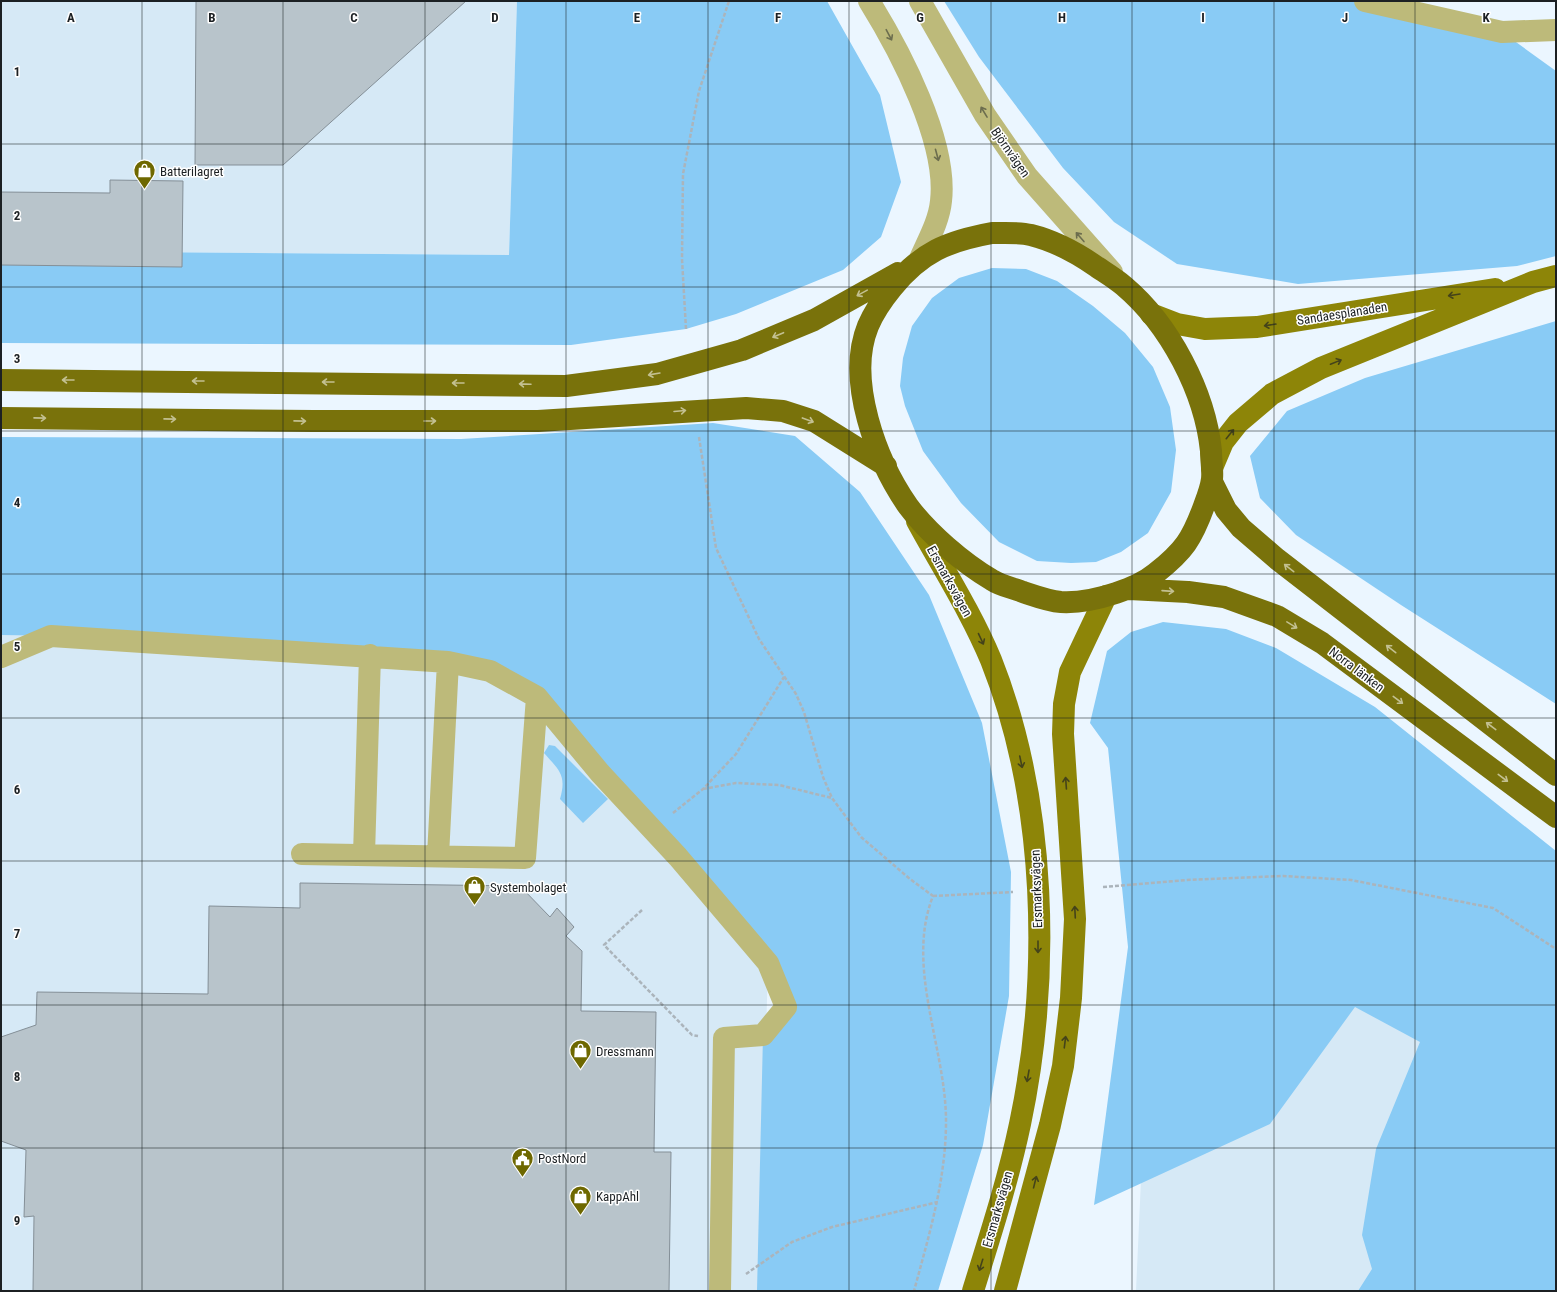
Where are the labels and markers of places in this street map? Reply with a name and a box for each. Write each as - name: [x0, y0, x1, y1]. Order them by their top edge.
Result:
- shop icon: Batterilagret: [132, 158, 158, 191]
- place label: Batterilagret: [160, 164, 224, 179]
- shop icon: Systembolaget: [461, 874, 487, 907]
- place label: Systembolaget: [490, 880, 566, 895]
- shop icon: Dressmann: [568, 1038, 594, 1071]
- place label: Dressmann: [596, 1044, 654, 1059]
- public building icon: PostNord: [510, 1145, 536, 1178]
- place label: PostNord: [538, 1151, 586, 1166]
- shop icon: KappAhl: [568, 1183, 594, 1216]
- place label: KappAhl: [596, 1189, 639, 1204]

